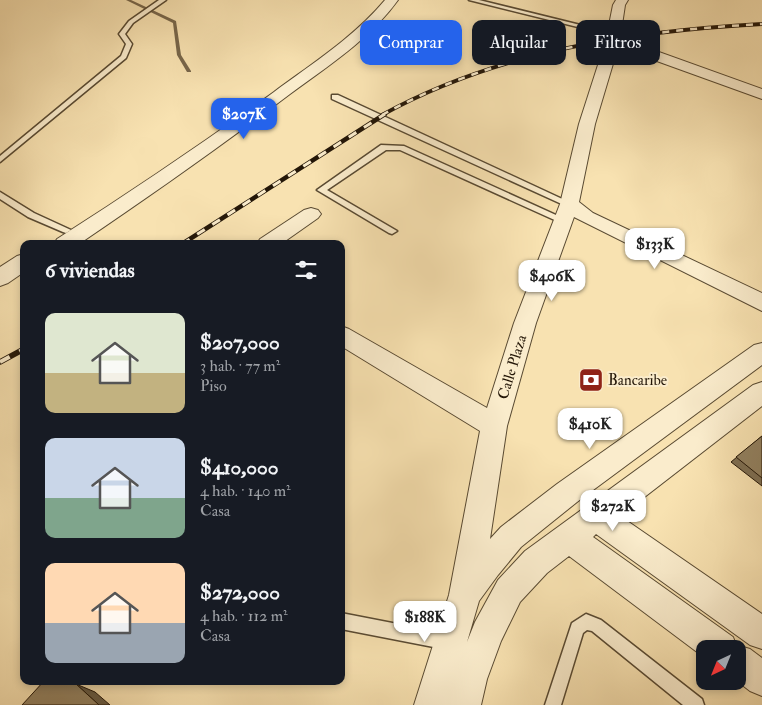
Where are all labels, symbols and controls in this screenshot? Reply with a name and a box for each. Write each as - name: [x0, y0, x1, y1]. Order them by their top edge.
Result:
- chip: Comprar: [360, 20, 462, 65]
- chip: Alquilar: [472, 20, 566, 65]
- chip: Filtros: [576, 20, 660, 65]
- pin: $207K: [209, 98, 279, 140]
- text: $207K: [222, 104, 266, 124]
- pin: $133K: [620, 228, 690, 270]
- text: $133K: [636, 234, 674, 254]
- icon: filters: [292, 256, 320, 284]
- text: 6 viviendas: [45, 257, 135, 284]
- pin: $406K: [517, 260, 587, 302]
- text: $406K: [529, 266, 575, 286]
- text: $207,000: [200, 329, 280, 356]
- street label: Calle Plaza: [494, 332, 532, 402]
- icon: home: [85, 333, 145, 393]
- text: 3 hab. · 77 m²: [200, 356, 280, 376]
- bank icon: Bancaribe: [578, 367, 604, 393]
- place label: Bancaribe: [608, 371, 667, 390]
- text: Piso: [200, 376, 227, 396]
- pin: $410K: [555, 408, 625, 450]
- text: $410K: [569, 414, 611, 434]
- text: $410,000: [200, 454, 279, 481]
- icon: home: [85, 458, 145, 518]
- text: 4 hab. · 140 m²: [200, 481, 291, 501]
- pin: $272K: [578, 490, 648, 532]
- text: $272K: [591, 496, 635, 516]
- text: Casa: [200, 501, 230, 521]
- text: $272,000: [200, 579, 280, 606]
- icon: home: [85, 583, 145, 643]
- pin: $188K: [390, 600, 460, 643]
- text: 4 hab. · 112 m²: [200, 606, 288, 626]
- text: $188K: [405, 607, 445, 627]
- text: Casa: [200, 626, 230, 646]
- north arrow: [696, 640, 746, 690]
- map controls: [696, 640, 746, 690]

